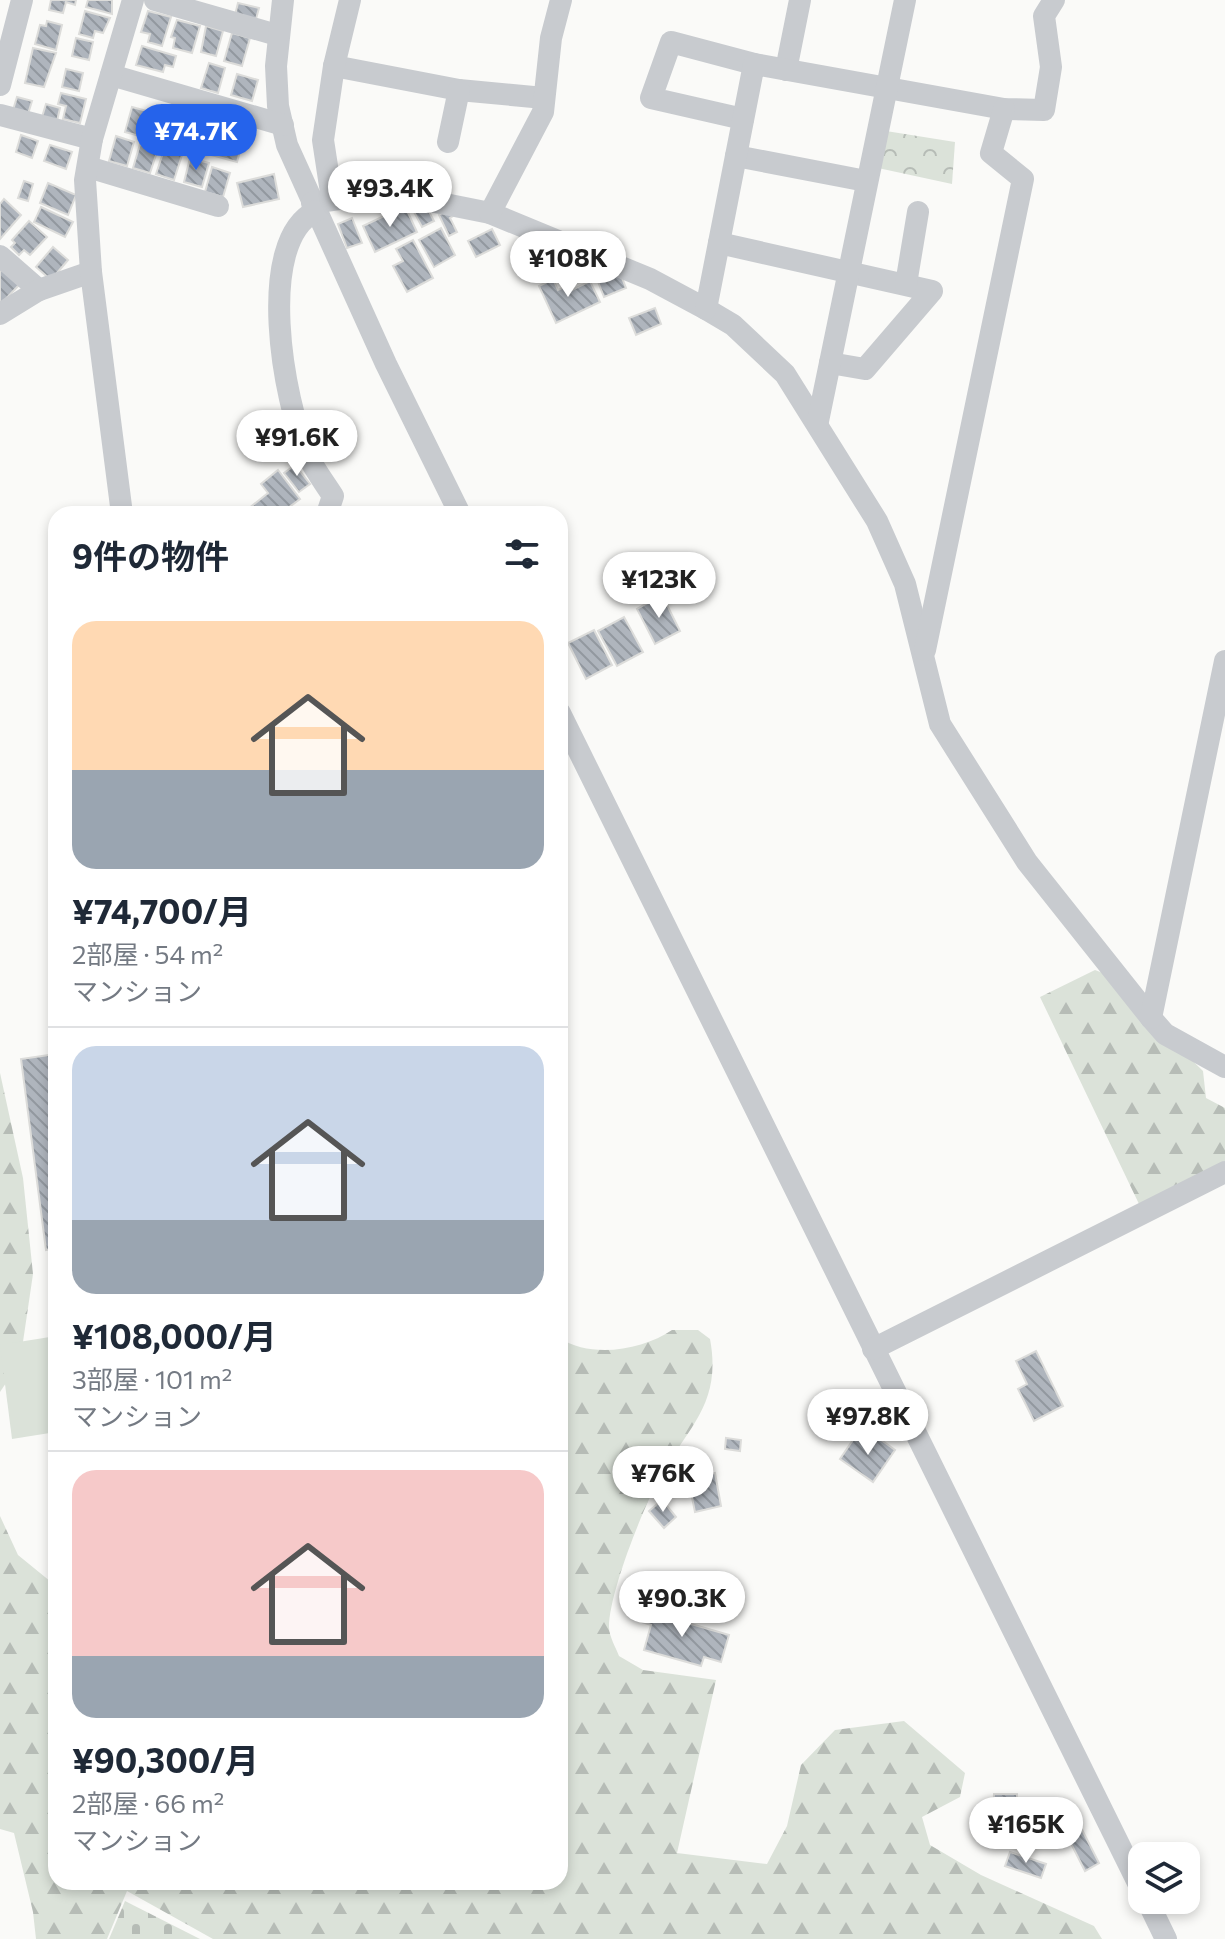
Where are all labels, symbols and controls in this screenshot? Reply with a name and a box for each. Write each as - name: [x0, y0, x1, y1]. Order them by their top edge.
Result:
- pin: ¥74.7K: [131, 104, 261, 172]
- text: ¥74.7K: [154, 114, 238, 145]
- pin: ¥93.4K: [325, 161, 455, 229]
- text: ¥93.4K: [346, 171, 434, 202]
- pin: ¥108K: [512, 231, 624, 299]
- text: ¥108K: [528, 241, 608, 272]
- pin: ¥91.6K: [232, 410, 362, 478]
- text: ¥91.6K: [254, 420, 340, 451]
- icon: filters: [500, 532, 544, 576]
- text: 9件の物件: [72, 534, 229, 576]
- pin: ¥123K: [603, 552, 715, 620]
- text: ¥123K: [621, 562, 697, 593]
- icon: home: [236, 673, 380, 817]
- text: ¥74,700/月: [72, 889, 252, 931]
- text: 2部屋 · 54 m²: [72, 938, 223, 969]
- text: マンション: [72, 975, 202, 1006]
- icon: home: [236, 1098, 380, 1242]
- text: ¥108,000/月: [72, 1314, 277, 1356]
- text: 3部屋 · 101 m²: [72, 1363, 232, 1394]
- pin: ¥97.8K: [803, 1389, 933, 1457]
- text: ¥97.8K: [825, 1399, 911, 1430]
- text: マンション: [72, 1400, 202, 1431]
- pin: ¥76K: [616, 1446, 710, 1514]
- text: ¥76K: [630, 1456, 696, 1487]
- icon: home: [236, 1522, 380, 1666]
- pin: ¥90.3K: [617, 1571, 747, 1639]
- text: ¥90.3K: [637, 1581, 727, 1612]
- text: ¥90,300/月: [72, 1738, 259, 1780]
- text: 2部屋 · 66 m²: [72, 1787, 224, 1818]
- pin: ¥165K: [970, 1797, 1082, 1865]
- text: ¥165K: [987, 1807, 1065, 1838]
- text: マンション: [72, 1824, 202, 1855]
- map controls: [1128, 1842, 1200, 1914]
- button: layers: [1128, 1842, 1200, 1914]

